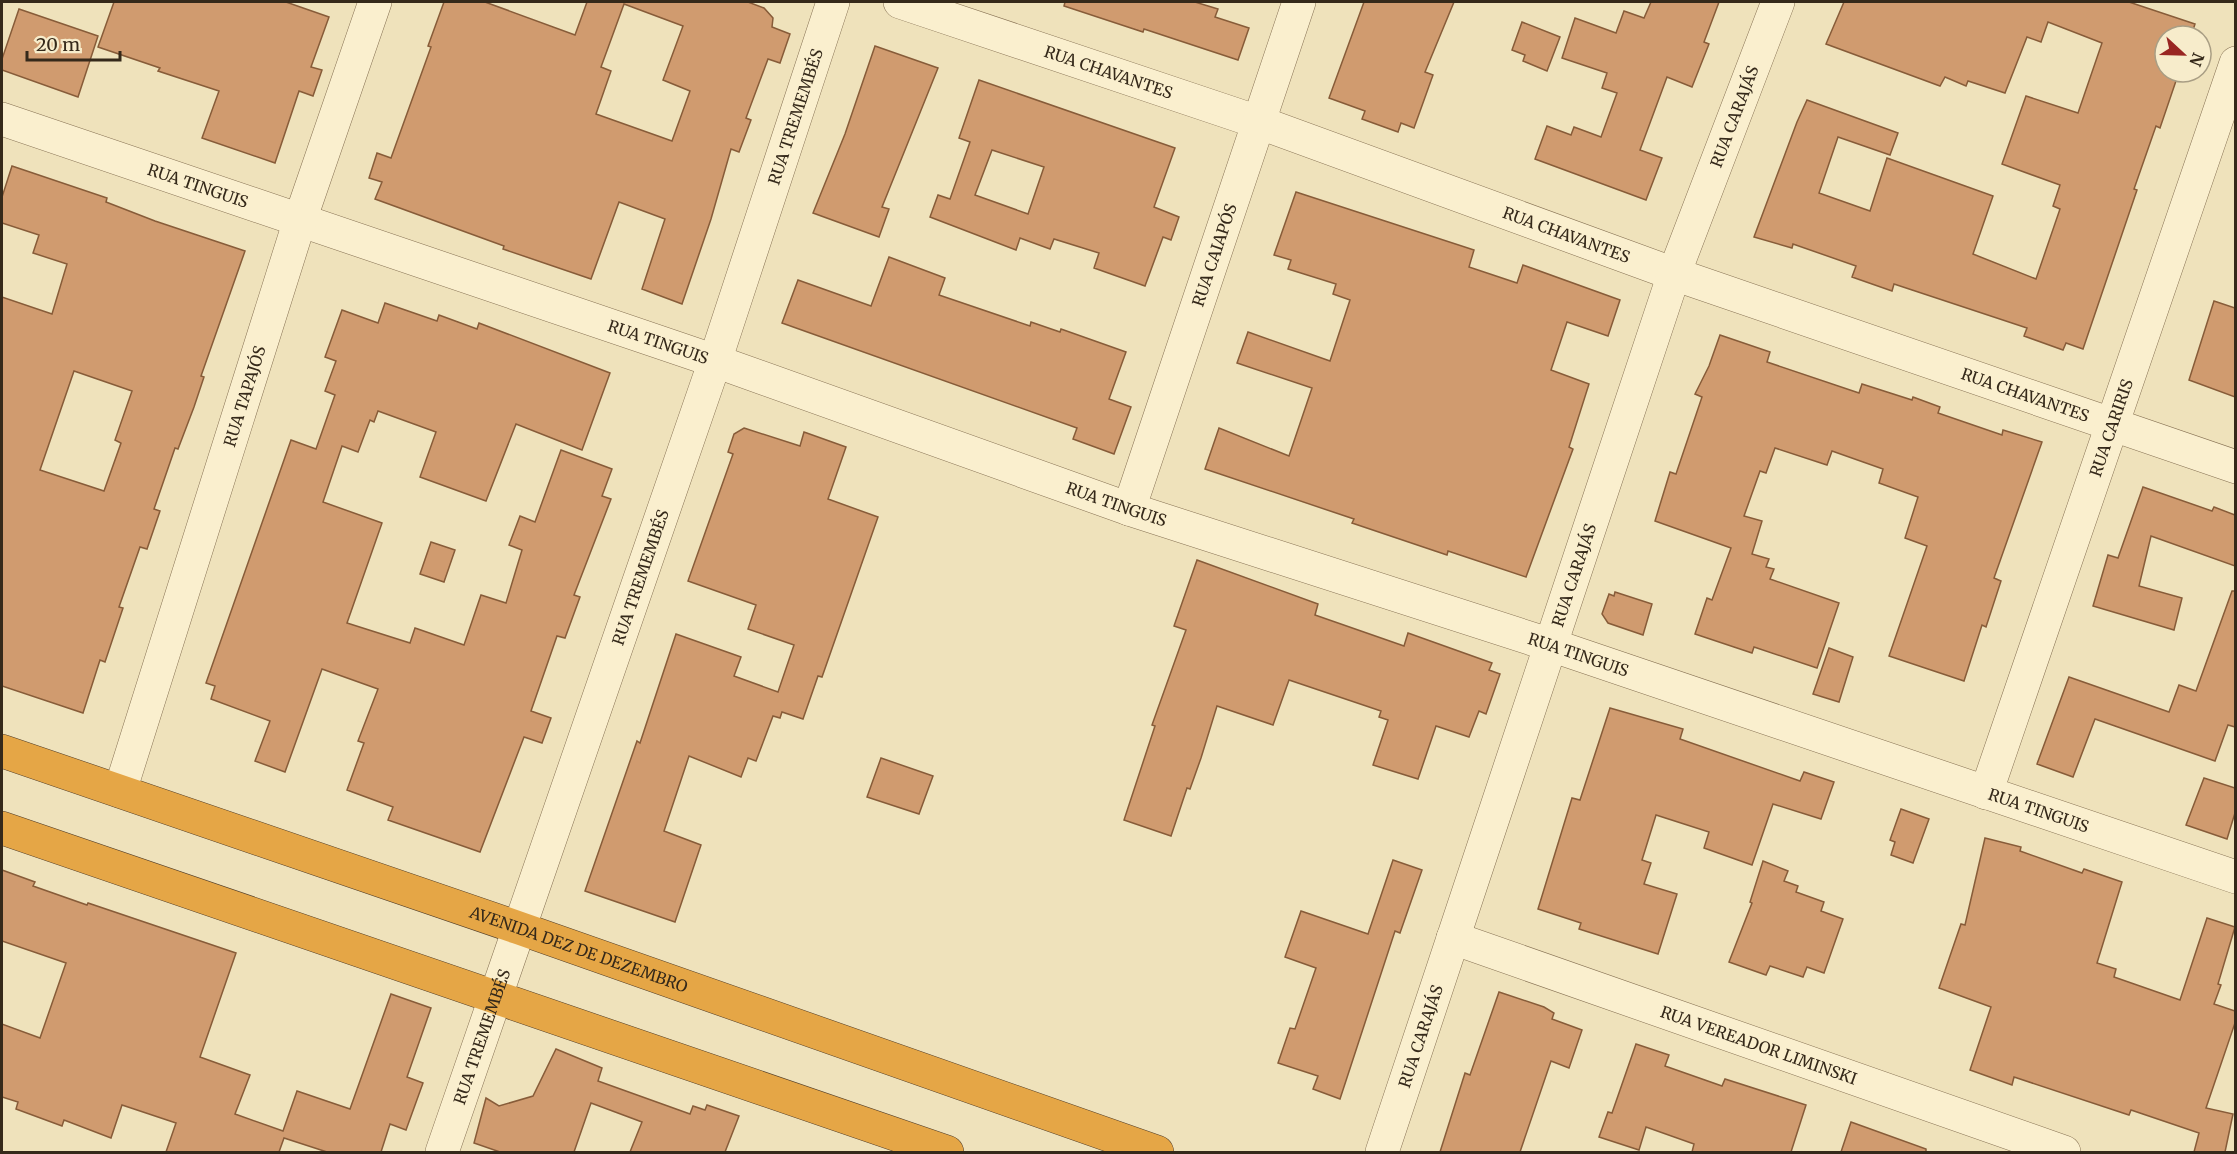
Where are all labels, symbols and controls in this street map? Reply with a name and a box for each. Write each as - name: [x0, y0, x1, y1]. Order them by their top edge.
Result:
- scale bar: [27, 24, 120, 62]
- north arrow: [2153, 24, 2213, 84]
- text: 20 m: [36, 33, 80, 56]
- street label: RUA CHAVANTES: [1042, 41, 1175, 103]
- street label: RUA TREMEMBÉS: [764, 46, 827, 187]
- text: N: [2185, 50, 2209, 70]
- street label: RUA CARAJÁS: [1706, 63, 1763, 170]
- street label: RUA TINGUIS: [145, 159, 251, 212]
- street label: RUA CAIAPÓS: [1188, 201, 1241, 309]
- street label: RUA CHAVANTES: [1500, 202, 1633, 267]
- street label: RUA TINGUIS: [605, 315, 711, 368]
- street label: RUA TAPAJÓS: [219, 343, 270, 449]
- street label: RUA CHAVANTES: [1959, 363, 2092, 426]
- street label: RUA CARIRIS: [2085, 376, 2137, 479]
- street label: RUA TINGUIS: [1063, 477, 1169, 530]
- street label: RUA TREMEMBÉS: [608, 507, 673, 648]
- street label: RUA CARAJÁS: [1547, 521, 1600, 629]
- street label: RUA TINGUIS: [1526, 628, 1631, 681]
- street label: RUA TINGUIS: [1986, 784, 2092, 837]
- street label: AVENIDA DEZ DE DEZEMBRO: [466, 902, 691, 997]
- street label: RUA TREMEMBÉS: [449, 966, 514, 1107]
- street label: RUA CARAJÁS: [1394, 982, 1447, 1090]
- street label: RUA VEREADOR LIMINSKI: [1658, 1002, 1860, 1089]

